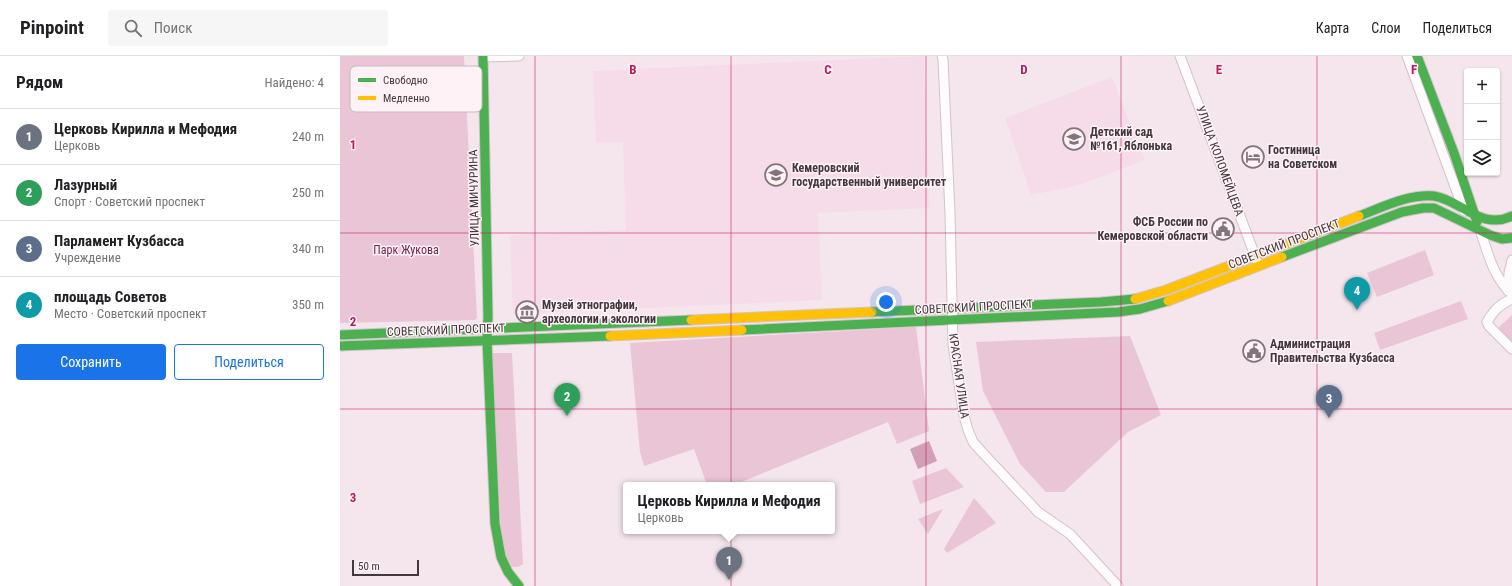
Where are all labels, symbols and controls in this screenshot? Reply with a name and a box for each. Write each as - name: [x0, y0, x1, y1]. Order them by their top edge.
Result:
- search box: [108, 10, 388, 46]
- text: Pinpoint: [20, 16, 84, 39]
- icon: search: [122, 17, 144, 39]
- text: Поиск: [154, 19, 192, 37]
- text: Карта: [1316, 20, 1349, 36]
- text: Слои: [1371, 20, 1401, 36]
- text: Поделиться: [1423, 20, 1492, 36]
- text: B: [629, 62, 637, 77]
- text: C: [824, 62, 832, 77]
- text: D: [1020, 62, 1028, 77]
- text: E: [1216, 62, 1223, 77]
- text: F: [1411, 62, 1417, 77]
- legend: [350, 66, 482, 112]
- map controls: [1464, 68, 1500, 176]
- button: +: [1464, 68, 1500, 104]
- text: Рядом: [16, 72, 63, 92]
- text: Свободно: [383, 74, 428, 87]
- text: Найдено: 4: [264, 75, 324, 90]
- text: Медленно: [383, 92, 430, 105]
- street label: УЛИЦА КОЛОМЕЙЦЕВА: [1194, 104, 1247, 218]
- button: −: [1464, 104, 1500, 140]
- text: Церковь Кирилла и Мефодия: [54, 120, 237, 138]
- place label: Детский сад №161, Яблонька: [1090, 125, 1173, 153]
- school or university icon: Детский сад №161, Яблонька: [1061, 126, 1087, 152]
- text: 1: [26, 129, 32, 144]
- text: 240 m: [292, 129, 324, 144]
- text: 1: [350, 137, 356, 152]
- text: Церковь: [54, 138, 100, 153]
- button: layers: [1464, 140, 1500, 176]
- place label: Гостиница на Советском: [1268, 143, 1337, 171]
- hotel icon: Гостиница на Советском: [1240, 144, 1266, 170]
- street label: УЛИЦА МИЧУРИНА: [466, 149, 482, 247]
- place label: Кемеровский государственный университет: [792, 161, 947, 189]
- school or university icon: Кемеровский государственный университет: [763, 162, 789, 188]
- text: Лазурный: [54, 176, 117, 194]
- text: 2: [26, 185, 32, 200]
- text: 250 m: [292, 185, 324, 200]
- text: Спорт · Советский проспект: [54, 194, 205, 209]
- place label: ФСБ России по Кемеровской области: [1097, 215, 1208, 243]
- street label: СОВЕТСКИЙ ПРОСПЕКТ: [1226, 215, 1342, 272]
- public building icon: ФСБ России по Кемеровской области: [1210, 216, 1236, 242]
- text: Парламент Кузбасса: [54, 232, 184, 250]
- text: 3: [26, 241, 32, 256]
- text: 340 m: [292, 241, 324, 256]
- park label: Парк Жукова: [373, 243, 439, 257]
- text: Учреждение: [54, 250, 121, 265]
- pin: 4: [1344, 277, 1370, 310]
- text: площадь Советов: [54, 288, 167, 306]
- your location: [876, 292, 896, 312]
- street label: СОВЕТСКИЙ ПРОСПЕКТ: [914, 296, 1033, 317]
- text: 4: [26, 297, 32, 312]
- text: 350 m: [292, 297, 324, 312]
- place label: Музей этнографии, археологии и экологии: [542, 298, 656, 326]
- museum icon: Музей этнографии, археологии и экологии: [514, 299, 540, 325]
- text: Место · Советский проспект: [54, 306, 207, 321]
- text: 2: [350, 314, 357, 329]
- street label: СОВЕТСКИЙ ПРОСПЕКТ: [387, 320, 505, 339]
- street label: КРАСНАЯ УЛИЦА: [946, 332, 972, 420]
- place label: Администрация Правительства Кузбасса: [1270, 337, 1395, 365]
- public building icon: Администрация Правительства Кузбасса: [1241, 338, 1267, 364]
- button: Сохранить: [16, 344, 166, 380]
- button: Поделиться: [174, 344, 324, 380]
- pin: 2: [554, 383, 580, 416]
- pin: 3: [1316, 385, 1342, 418]
- popup: [623, 482, 835, 534]
- text: 3: [350, 490, 356, 505]
- text: Церковь Кирилла и Мефодия: [637, 492, 821, 510]
- text: Церковь: [637, 510, 684, 525]
- pin: 1: [716, 547, 742, 580]
- scale bar: [352, 558, 419, 577]
- text: 50 m: [358, 560, 380, 573]

